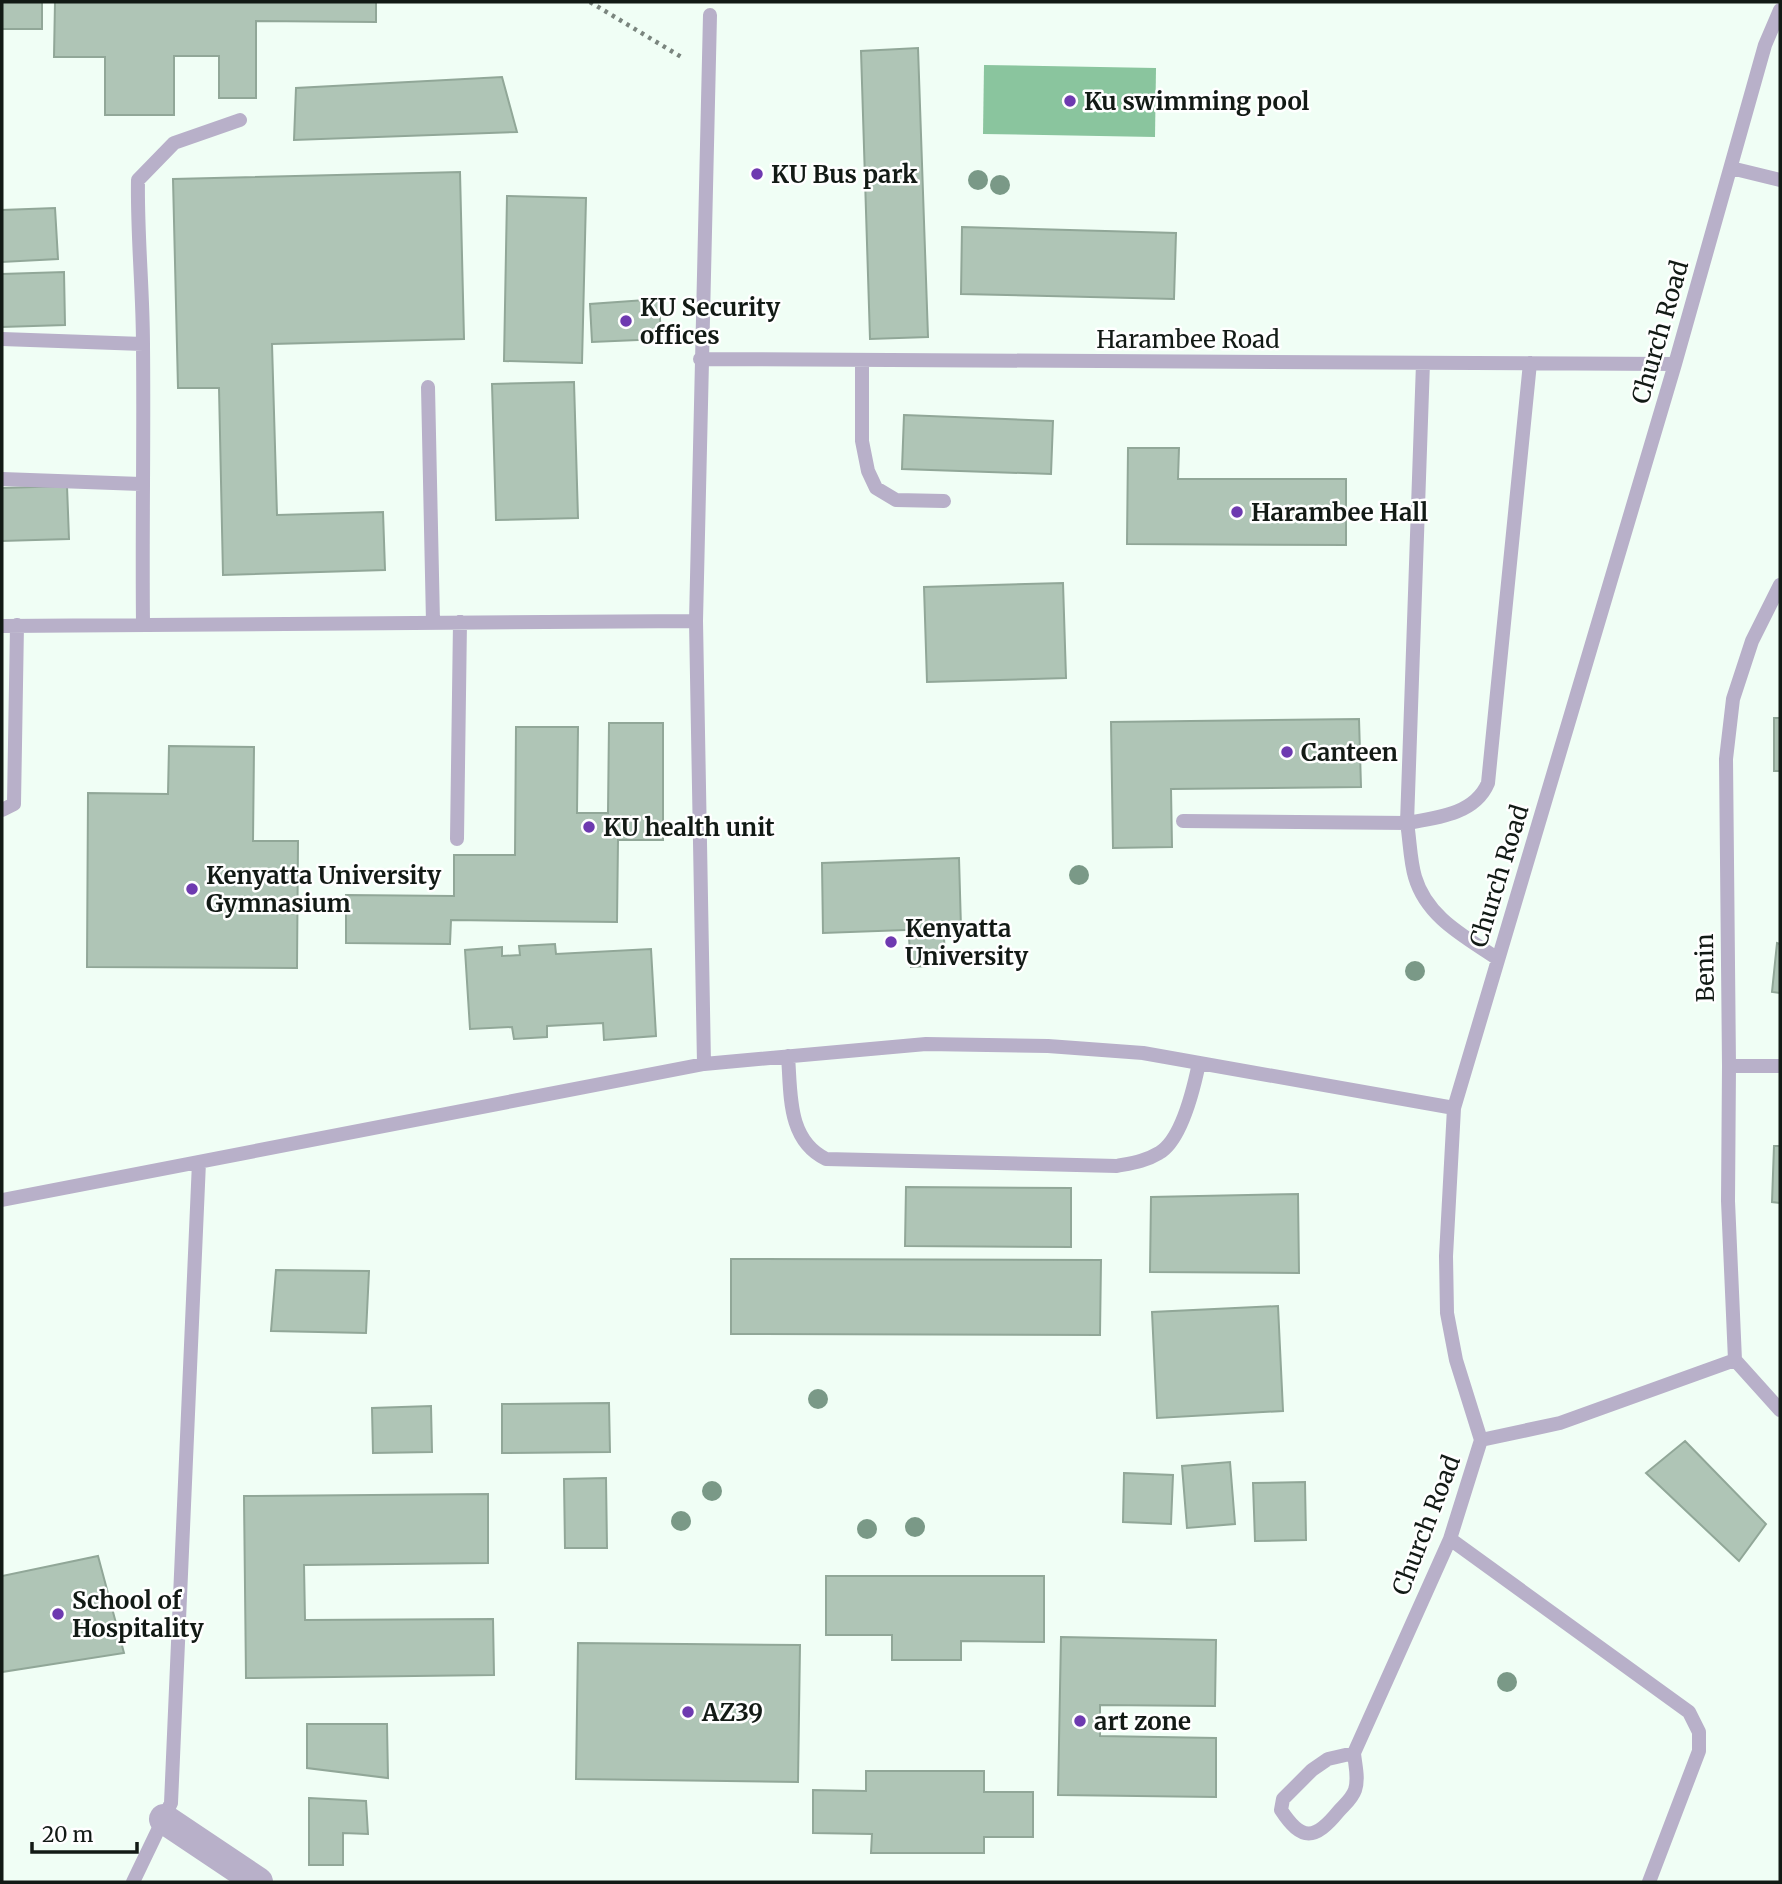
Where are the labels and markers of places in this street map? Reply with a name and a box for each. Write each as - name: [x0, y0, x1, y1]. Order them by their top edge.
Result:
- place label: Ku swimming pool: [1084, 86, 1310, 117]
- marker: Ku swimming pool: [1062, 93, 1078, 109]
- place label: KU Bus park: [771, 159, 918, 190]
- marker: KU Bus park: [749, 166, 765, 182]
- place label: KU Security offices: [640, 292, 781, 351]
- marker: KU Security offices: [618, 313, 634, 329]
- place label: Harambee Hall: [1251, 497, 1428, 528]
- marker: Harambee Hall: [1229, 504, 1245, 520]
- place label: Canteen: [1301, 737, 1398, 768]
- marker: Canteen: [1279, 744, 1295, 760]
- place label: KU health unit: [603, 812, 775, 843]
- marker: KU health unit: [581, 819, 597, 835]
- place label: Kenyatta University Gymnasium: [206, 860, 442, 919]
- marker: Kenyatta University Gymnasium: [184, 881, 200, 897]
- place label: Kenyatta University: [905, 913, 1029, 972]
- marker: Kenyatta University: [883, 934, 899, 950]
- place label: School of Hospitality: [72, 1585, 204, 1644]
- marker: School of Hospitality: [50, 1606, 66, 1622]
- place label: AZ39: [701, 1697, 763, 1728]
- marker: AZ39: [680, 1704, 696, 1720]
- place label: art zone: [1094, 1706, 1191, 1737]
- marker: art zone: [1072, 1713, 1088, 1729]

